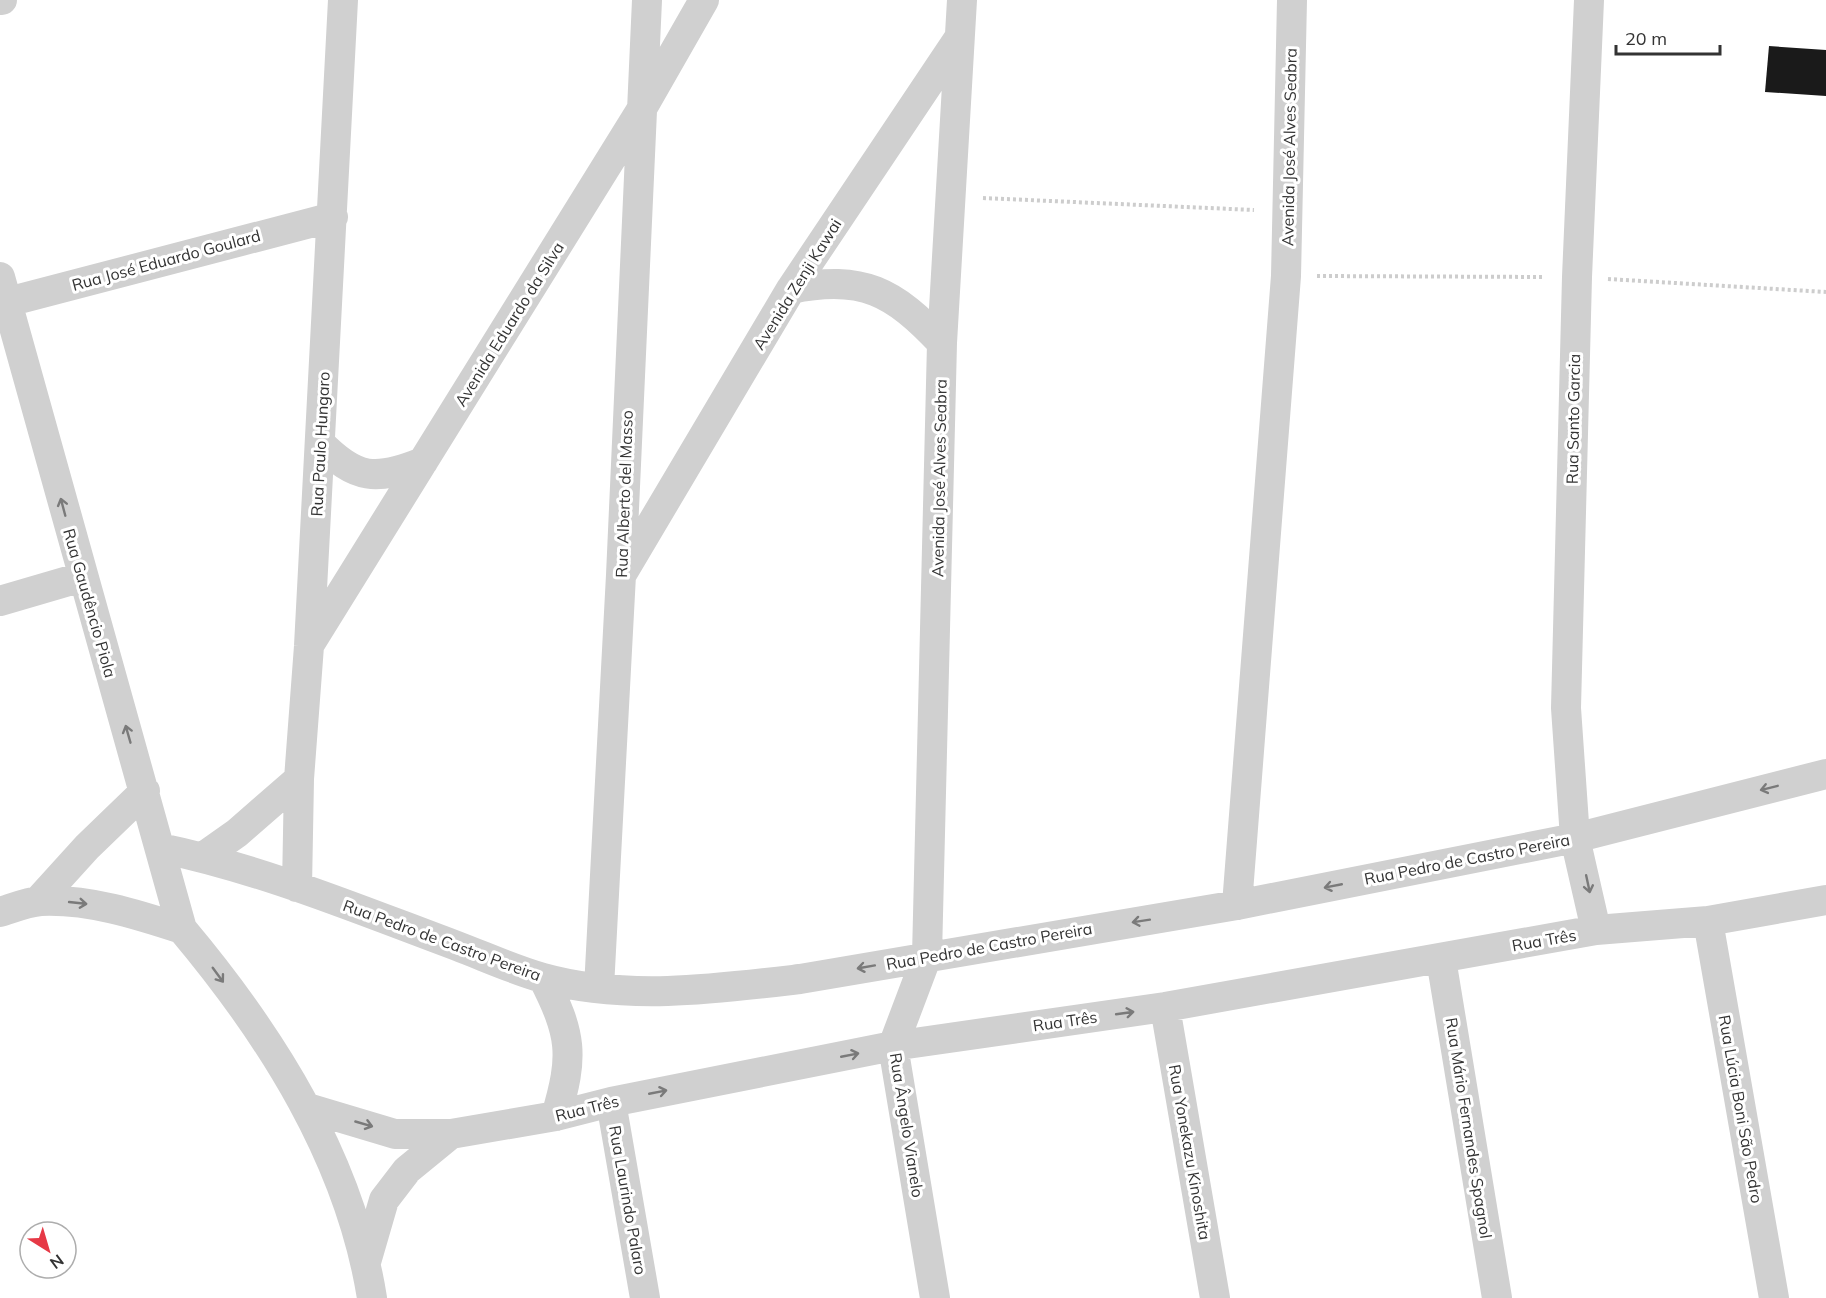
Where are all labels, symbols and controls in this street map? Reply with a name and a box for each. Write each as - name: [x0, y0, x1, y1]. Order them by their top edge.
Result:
- scale bar: [1616, 18, 1720, 56]
- text: 20 m: [1625, 27, 1667, 50]
- street label: Avenida José Alves Seabra: [1277, 48, 1301, 246]
- street label: Avenida Zenji Kawai: [749, 215, 845, 353]
- street label: Rua José Eduardo Goulard: [69, 225, 263, 295]
- street label: Avenida Eduardo da Silva: [450, 238, 568, 410]
- street label: Rua Santo Garcia: [1562, 354, 1584, 484]
- street label: Rua Paulo Hungaro: [306, 371, 334, 517]
- street label: Avenida José Alves Seabra: [927, 379, 951, 577]
- street label: Rua Alberto del Masso: [611, 410, 637, 578]
- one-way arrow: [57, 498, 68, 517]
- street label: Rua Gaudêncio Piola: [59, 526, 121, 680]
- one-way arrow: [122, 725, 133, 744]
- one-way arrow: [1760, 783, 1779, 795]
- street label: Rua Pedro de Castro Pereira: [1363, 829, 1571, 889]
- one-way arrow: [1582, 874, 1594, 893]
- one-way arrow: [1324, 881, 1344, 892]
- street label: Rua Pedro de Castro Pereira: [340, 895, 544, 985]
- one-way arrow: [68, 898, 87, 909]
- one-way arrow: [1132, 915, 1152, 926]
- street label: Rua Pedro de Castro Pereira: [884, 918, 1094, 974]
- street label: Rua Três: [1510, 925, 1578, 955]
- one-way arrow: [857, 962, 877, 973]
- one-way arrow: [212, 966, 224, 982]
- street label: Rua Três: [1031, 1007, 1099, 1035]
- one-way arrow: [1115, 1007, 1135, 1018]
- street label: Rua Lúcia Boni São Pedro: [1715, 1013, 1767, 1205]
- street label: Rua Mário Fernandes Spagnol: [1442, 1016, 1496, 1240]
- one-way arrow: [839, 1049, 859, 1060]
- street label: Rua Ângelo Vianelo: [886, 1051, 928, 1199]
- street label: Rua Yonekazu Kinoshita: [1165, 1063, 1215, 1241]
- one-way arrow: [648, 1086, 668, 1097]
- street label: Rua Três: [553, 1090, 621, 1126]
- one-way arrow: [354, 1119, 373, 1130]
- street label: Rua Laurindo Palaro: [605, 1124, 651, 1276]
- north arrow: [18, 1220, 78, 1280]
- text: N: [46, 1250, 68, 1274]

